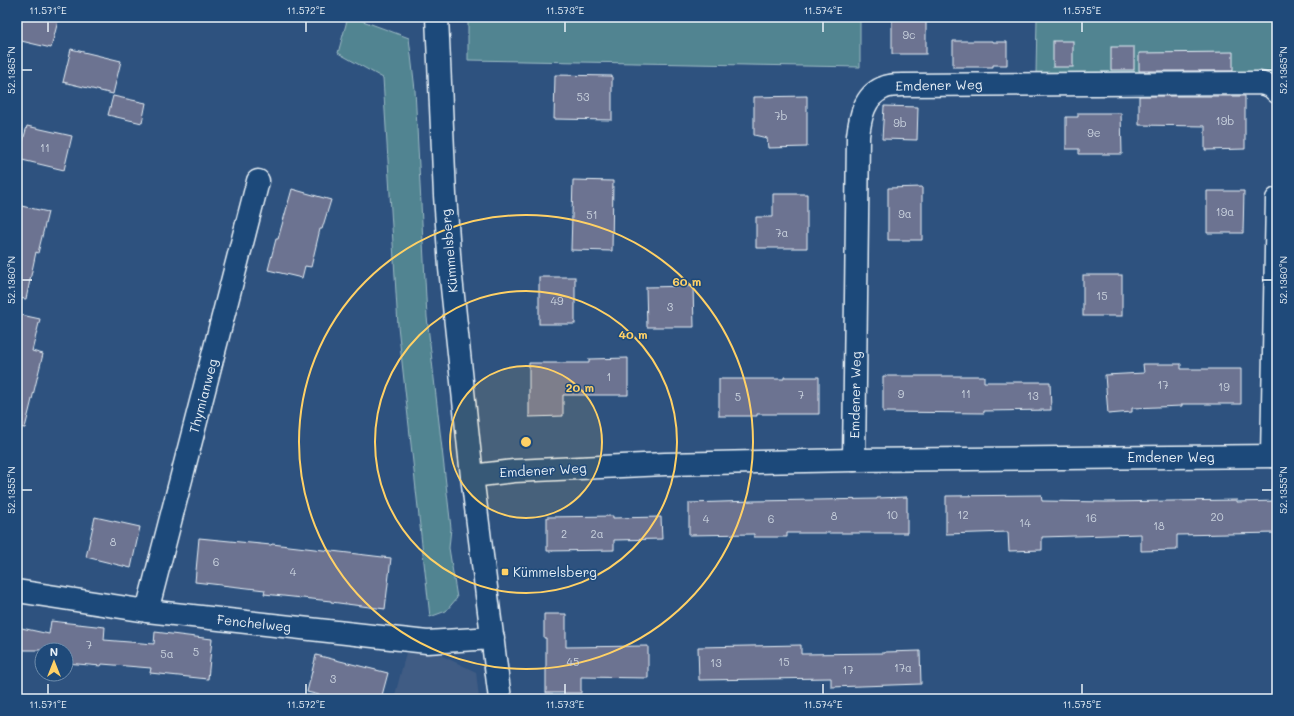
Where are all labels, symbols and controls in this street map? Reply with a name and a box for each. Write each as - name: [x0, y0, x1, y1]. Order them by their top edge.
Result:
- text: 11.571°E: [29, 3, 67, 17]
- text: 11.572°E: [287, 3, 325, 17]
- text: 11.573°E: [546, 3, 585, 17]
- text: 11.574°E: [804, 3, 843, 17]
- text: 11.575°E: [1063, 3, 1102, 17]
- house number: 9c: [903, 27, 915, 42]
- text: 52.1365°N: [4, 46, 18, 94]
- text: 52.1365°N: [1276, 46, 1290, 94]
- street label: Emdener Weg: [895, 75, 983, 94]
- house number: 53: [577, 89, 590, 104]
- house number: 7b: [774, 108, 788, 123]
- house number: 19b: [1216, 113, 1234, 128]
- house number: 9b: [893, 115, 907, 130]
- house number: 9e: [1087, 125, 1101, 140]
- house number: 11: [40, 140, 50, 155]
- house number: 19a: [1216, 204, 1234, 219]
- house number: 9a: [898, 206, 912, 221]
- house number: 51: [586, 207, 598, 222]
- street label: Kümmelsberg: [436, 209, 461, 294]
- house number: 7a: [776, 225, 789, 240]
- text: 52.1360°N: [4, 256, 18, 304]
- text: 52.1360°N: [1276, 256, 1290, 304]
- text: 60 m: [673, 273, 701, 289]
- house number: 15: [1096, 288, 1108, 303]
- house number: 49: [551, 293, 564, 308]
- house number: 3: [667, 299, 674, 314]
- text: 40 m: [618, 326, 648, 342]
- street label: Emdener Weg: [845, 351, 864, 439]
- street label: Thymianweg: [184, 357, 221, 435]
- house number: 1: [607, 369, 611, 384]
- house number: 17: [1157, 377, 1169, 392]
- text: 20 m: [566, 379, 594, 395]
- house number: 19: [1218, 379, 1230, 394]
- house number: 9: [898, 386, 905, 401]
- house number: 11: [961, 386, 971, 401]
- house number: 7: [798, 387, 804, 402]
- house number: 13: [1027, 388, 1039, 403]
- house number: 5: [735, 389, 741, 404]
- centre of rings: [519, 435, 533, 449]
- street label: Emdener Weg: [1127, 448, 1215, 465]
- street label: Emdener Weg: [499, 459, 587, 480]
- text: 52.1355°N: [4, 466, 18, 514]
- text: 52.1355°N: [1276, 466, 1290, 514]
- house number: 10: [886, 507, 898, 522]
- house number: 12: [957, 507, 969, 522]
- house number: 8: [831, 508, 838, 523]
- house number: 20: [1211, 509, 1224, 524]
- house number: 16: [1085, 510, 1097, 525]
- house number: 4: [703, 511, 710, 526]
- house number: 6: [768, 511, 774, 526]
- house number: 14: [1019, 515, 1031, 530]
- house number: 18: [1153, 518, 1165, 533]
- house number: 2: [561, 526, 567, 541]
- house number: 2a: [591, 526, 604, 541]
- house number: 8: [110, 534, 117, 549]
- house number: 6: [213, 554, 219, 569]
- place label: Kümmelsberg: [513, 563, 597, 580]
- house number: 4: [290, 564, 297, 579]
- marker: Kümmelsberg: [500, 567, 510, 577]
- street label: Fenchelweg: [216, 610, 292, 635]
- house number: 7: [86, 637, 92, 652]
- north arrow: [34, 642, 74, 682]
- text: N: [50, 644, 58, 659]
- house number: 5: [193, 644, 199, 659]
- house number: 5a: [160, 646, 174, 661]
- house number: 45: [567, 654, 579, 669]
- house number: 15: [778, 654, 790, 669]
- house number: 13: [710, 655, 722, 670]
- house number: 17a: [894, 660, 912, 675]
- house number: 17: [842, 662, 854, 677]
- house number: 3: [330, 671, 337, 686]
- text: 11.571°E: [29, 697, 67, 711]
- text: 11.572°E: [287, 697, 325, 711]
- text: 11.573°E: [546, 697, 585, 711]
- text: 11.574°E: [804, 697, 843, 711]
- text: 11.575°E: [1063, 697, 1102, 711]

